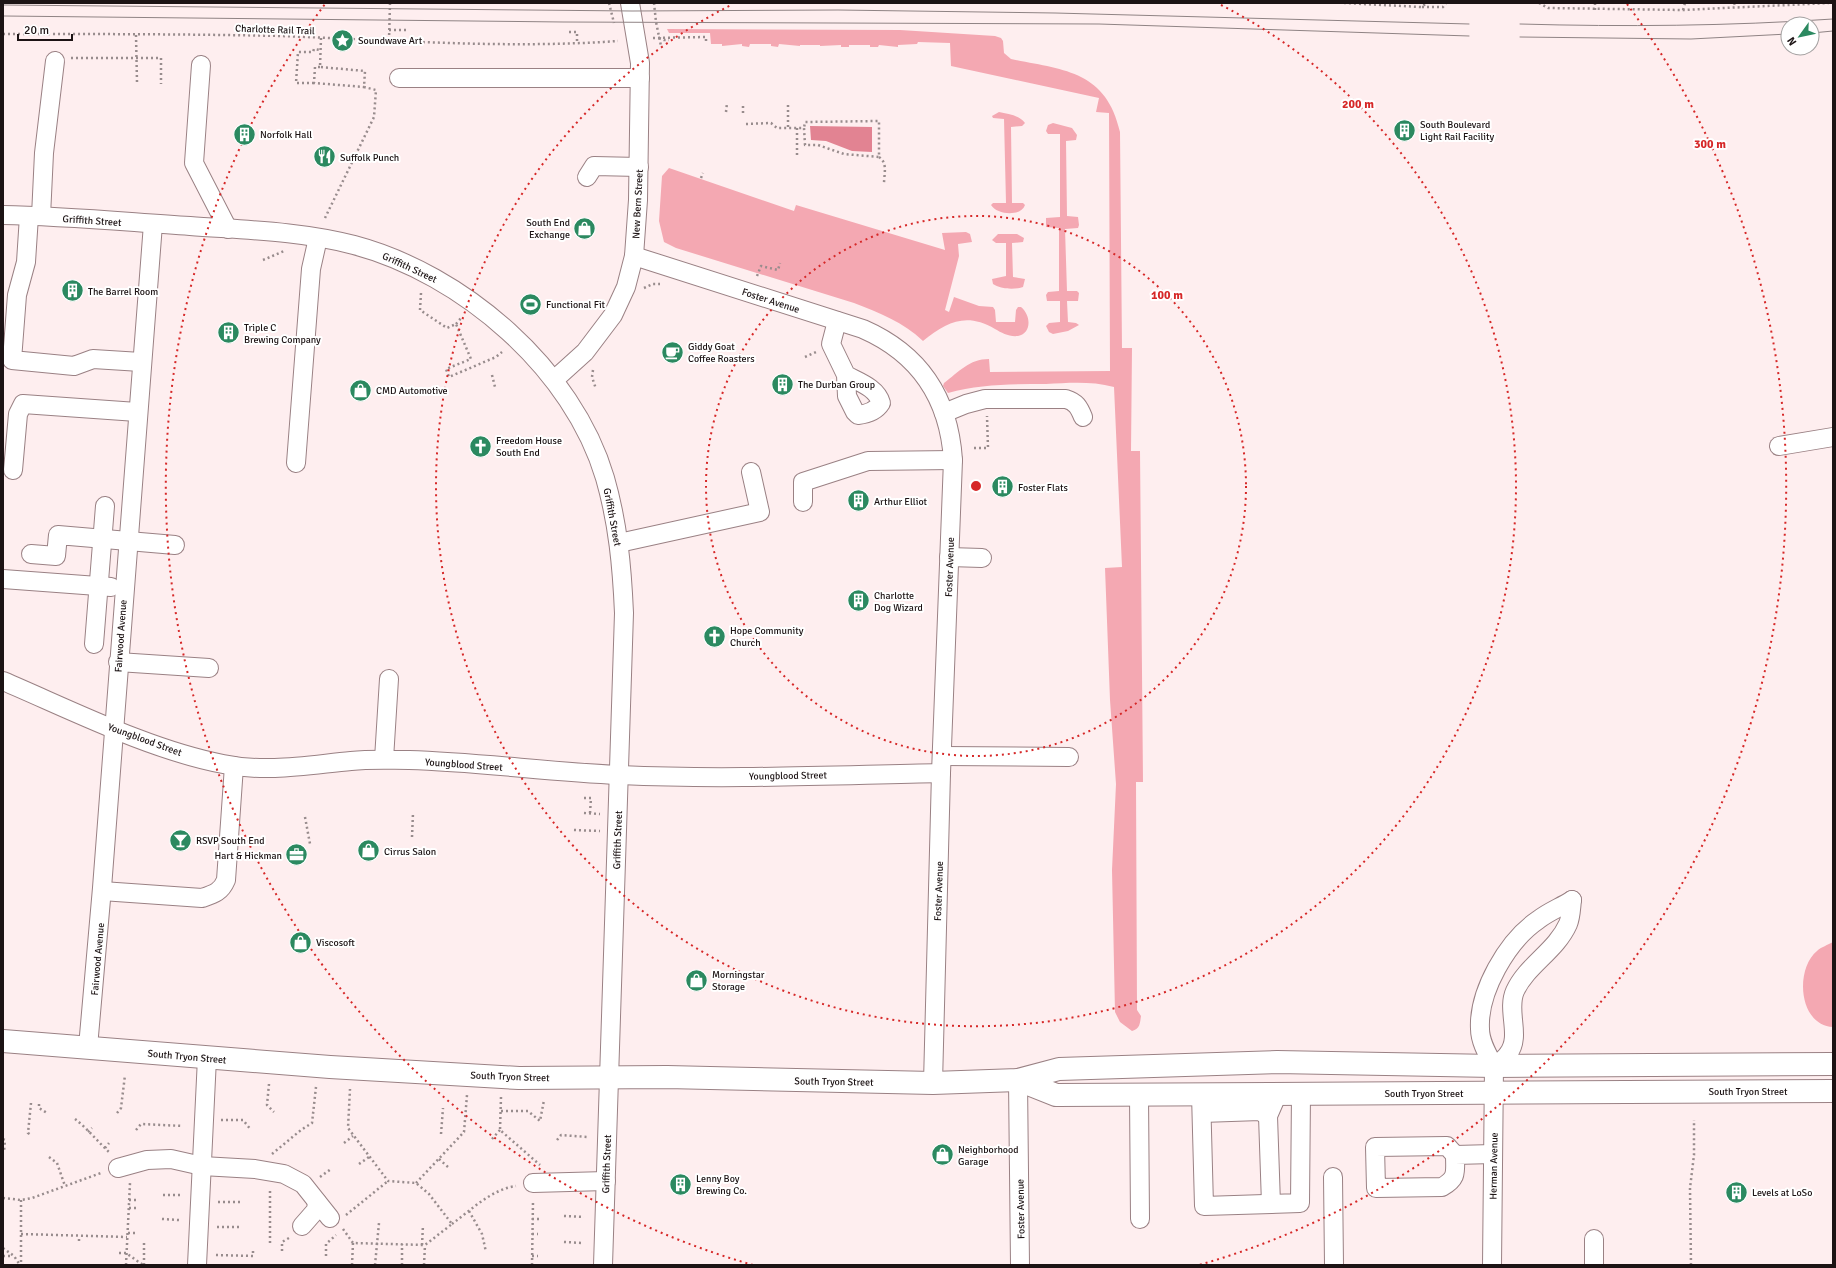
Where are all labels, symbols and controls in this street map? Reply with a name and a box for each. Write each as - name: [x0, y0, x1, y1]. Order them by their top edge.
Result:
- scale bar: [18, 16, 72, 42]
- north arrow: [1780, 16, 1820, 56]
- text: 20 m: [24, 23, 49, 38]
- street label: Charlotte Rail Trail: [235, 23, 315, 37]
- place icon: Soundwave Art: [329, 27, 355, 53]
- text: N: [1784, 34, 1800, 48]
- place label: Soundwave Art: [358, 35, 423, 47]
- text: 200 m: [1342, 97, 1374, 112]
- building icon: South Boulevard Light Rail Facility: [1392, 117, 1418, 143]
- place label: South Boulevard Light Rail Facility: [1420, 119, 1495, 143]
- building icon: Norfolk Hall: [232, 121, 258, 147]
- place label: Norfolk Hall: [260, 129, 312, 141]
- text: 300 m: [1694, 137, 1726, 152]
- restaurant icon: Suffolk Punch: [312, 144, 338, 170]
- place label: Suffolk Punch: [340, 152, 399, 164]
- street label: New Bern Street: [630, 169, 646, 239]
- street label: Griffith Street: [62, 213, 122, 229]
- shop icon: South End Exchange: [572, 215, 598, 241]
- place label: South End Exchange: [526, 217, 570, 241]
- street label: Griffith Street: [380, 250, 439, 286]
- building icon: The Barrel Room: [60, 278, 86, 304]
- place label: The Barrel Room: [88, 286, 158, 298]
- street label: Foster Avenue: [740, 286, 801, 316]
- text: 100 m: [1151, 288, 1183, 303]
- sports icon: Functional Fit: [517, 291, 543, 317]
- place label: Functional Fit: [546, 299, 606, 311]
- building icon: Triple C Brewing Company: [216, 320, 242, 346]
- place label: Triple C Brewing Company: [244, 322, 321, 346]
- cafe icon: Giddy Goat Coffee Roasters: [659, 339, 685, 365]
- place label: Giddy Goat Coffee Roasters: [688, 341, 755, 365]
- building icon: The Durban Group: [769, 371, 795, 397]
- shop icon: CMD Automotive: [348, 377, 374, 403]
- place label: The Durban Group: [798, 379, 875, 391]
- place label: CMD Automotive: [376, 385, 448, 397]
- church icon: Freedom House South End: [467, 433, 493, 459]
- place label: Freedom House South End: [496, 435, 562, 459]
- building icon: Foster Flats: [990, 474, 1016, 500]
- centre of rings: [969, 479, 983, 493]
- place label: Foster Flats: [1018, 482, 1068, 494]
- street label: Griffith Street: [601, 487, 624, 548]
- building icon: Arthur Elliot: [845, 488, 871, 514]
- place label: Arthur Elliot: [874, 496, 927, 508]
- street label: Foster Avenue: [943, 537, 957, 597]
- building icon: Charlotte Dog Wizard: [845, 588, 871, 614]
- place label: Charlotte Dog Wizard: [874, 590, 923, 614]
- street label: Fairwood Avenue: [112, 599, 130, 673]
- church icon: Hope Community Church: [701, 623, 727, 649]
- place label: Hope Community Church: [730, 625, 804, 649]
- street label: Youngblood Street: [106, 721, 184, 759]
- street label: Youngblood Street: [425, 756, 504, 774]
- street label: Youngblood Street: [749, 769, 828, 783]
- street label: Griffith Street: [611, 810, 625, 870]
- bar icon: RSVP South End: [167, 827, 193, 853]
- place label: RSVP South End: [196, 835, 265, 847]
- shop icon: Cirrus Salon: [356, 838, 382, 864]
- office icon: Hart & Hickman: [284, 842, 310, 868]
- place label: Cirrus Salon: [384, 846, 436, 858]
- place label: Hart & Hickman: [214, 850, 282, 862]
- street label: Foster Avenue: [932, 861, 946, 921]
- street label: Fairwood Avenue: [89, 922, 107, 996]
- shop icon: Viscosoft: [287, 929, 313, 955]
- place label: Viscosoft: [316, 937, 355, 949]
- shop icon: Morningstar Storage: [684, 967, 710, 993]
- place label: Morningstar Storage: [712, 969, 765, 993]
- street label: South Tryon Street: [147, 1048, 227, 1066]
- street label: South Tryon Street: [470, 1070, 550, 1084]
- street label: South Tryon Street: [794, 1075, 874, 1089]
- street label: South Tryon Street: [1708, 1086, 1788, 1098]
- street label: South Tryon Street: [1384, 1088, 1464, 1100]
- street label: Herman Avenue: [1487, 1132, 1501, 1200]
- street label: Griffith Street: [600, 1134, 614, 1194]
- shop icon: Neighborhood Garage: [930, 1142, 956, 1168]
- place label: Neighborhood Garage: [958, 1144, 1019, 1168]
- building icon: Lenny Boy Brewing Co.: [667, 1171, 693, 1197]
- place label: Lenny Boy Brewing Co.: [696, 1173, 747, 1197]
- street label: Foster Avenue: [1014, 1179, 1028, 1239]
- building icon: Levels at LoSo: [1723, 1179, 1749, 1205]
- place label: Levels at LoSo: [1752, 1187, 1812, 1199]

